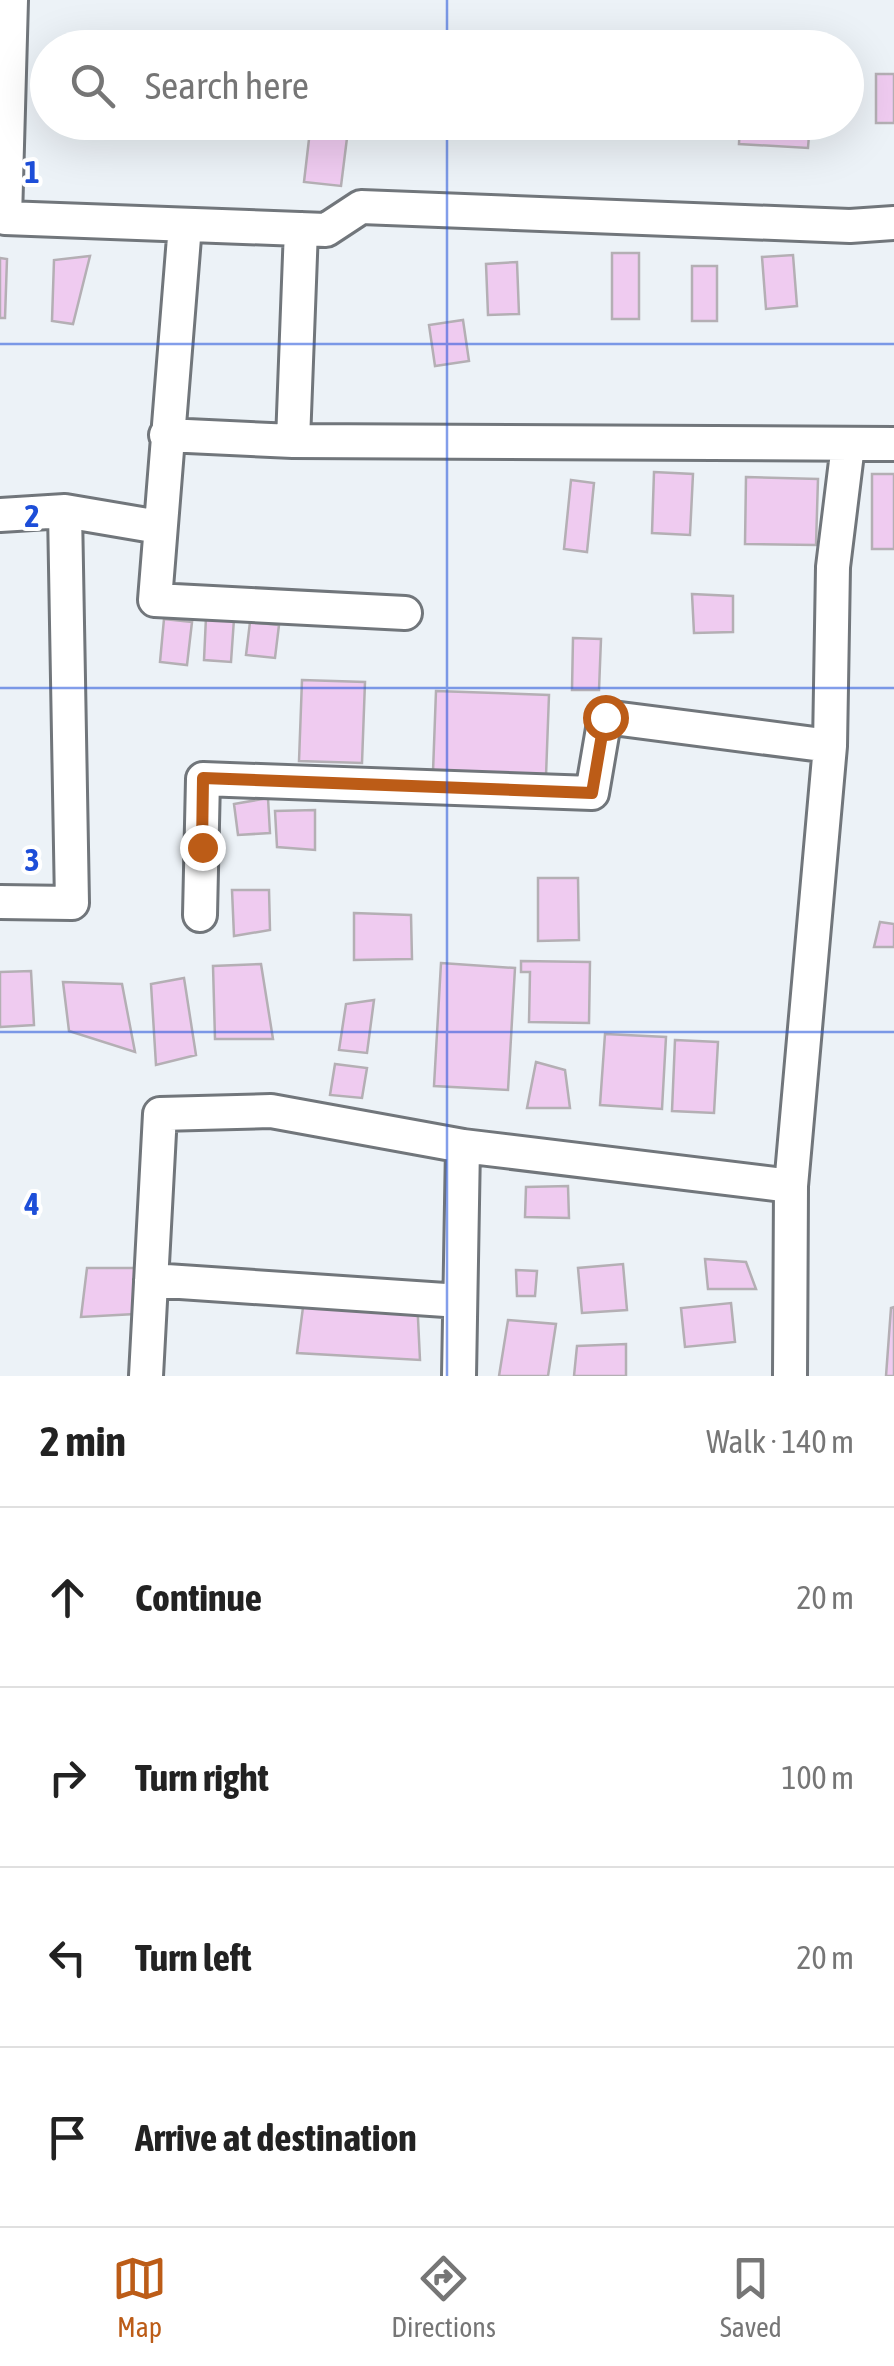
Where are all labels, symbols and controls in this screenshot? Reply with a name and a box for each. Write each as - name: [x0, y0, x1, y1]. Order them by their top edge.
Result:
- search box: [30, 30, 864, 140]
- icon: search: [65, 58, 120, 113]
- text: Search here: [145, 64, 309, 107]
- text: 1: [24, 153, 40, 190]
- text: 2: [24, 497, 40, 534]
- route start: [583, 695, 629, 741]
- route end: [180, 825, 226, 871]
- text: 3: [24, 841, 40, 878]
- text: 4: [23, 1185, 40, 1222]
- text: 2 min: [40, 1417, 126, 1465]
- text: Walk · 140 m: [706, 1423, 854, 1460]
- icon: ahead: [40, 1570, 95, 1625]
- text: Continue: [135, 1576, 262, 1619]
- text: 20 m: [796, 1579, 854, 1616]
- icon: right: [40, 1750, 95, 1805]
- text: Turn right: [135, 1756, 269, 1799]
- text: 100 m: [781, 1759, 854, 1796]
- icon: left: [40, 1930, 95, 1985]
- text: Turn left: [135, 1936, 251, 1979]
- text: 20 m: [796, 1939, 854, 1976]
- icon: arrive: [40, 2110, 95, 2165]
- text: Arrive at destination: [135, 2116, 417, 2159]
- tab: Map: [112, 2251, 167, 2343]
- tab: Directions: [391, 2251, 496, 2343]
- tab: Saved: [720, 2251, 782, 2343]

